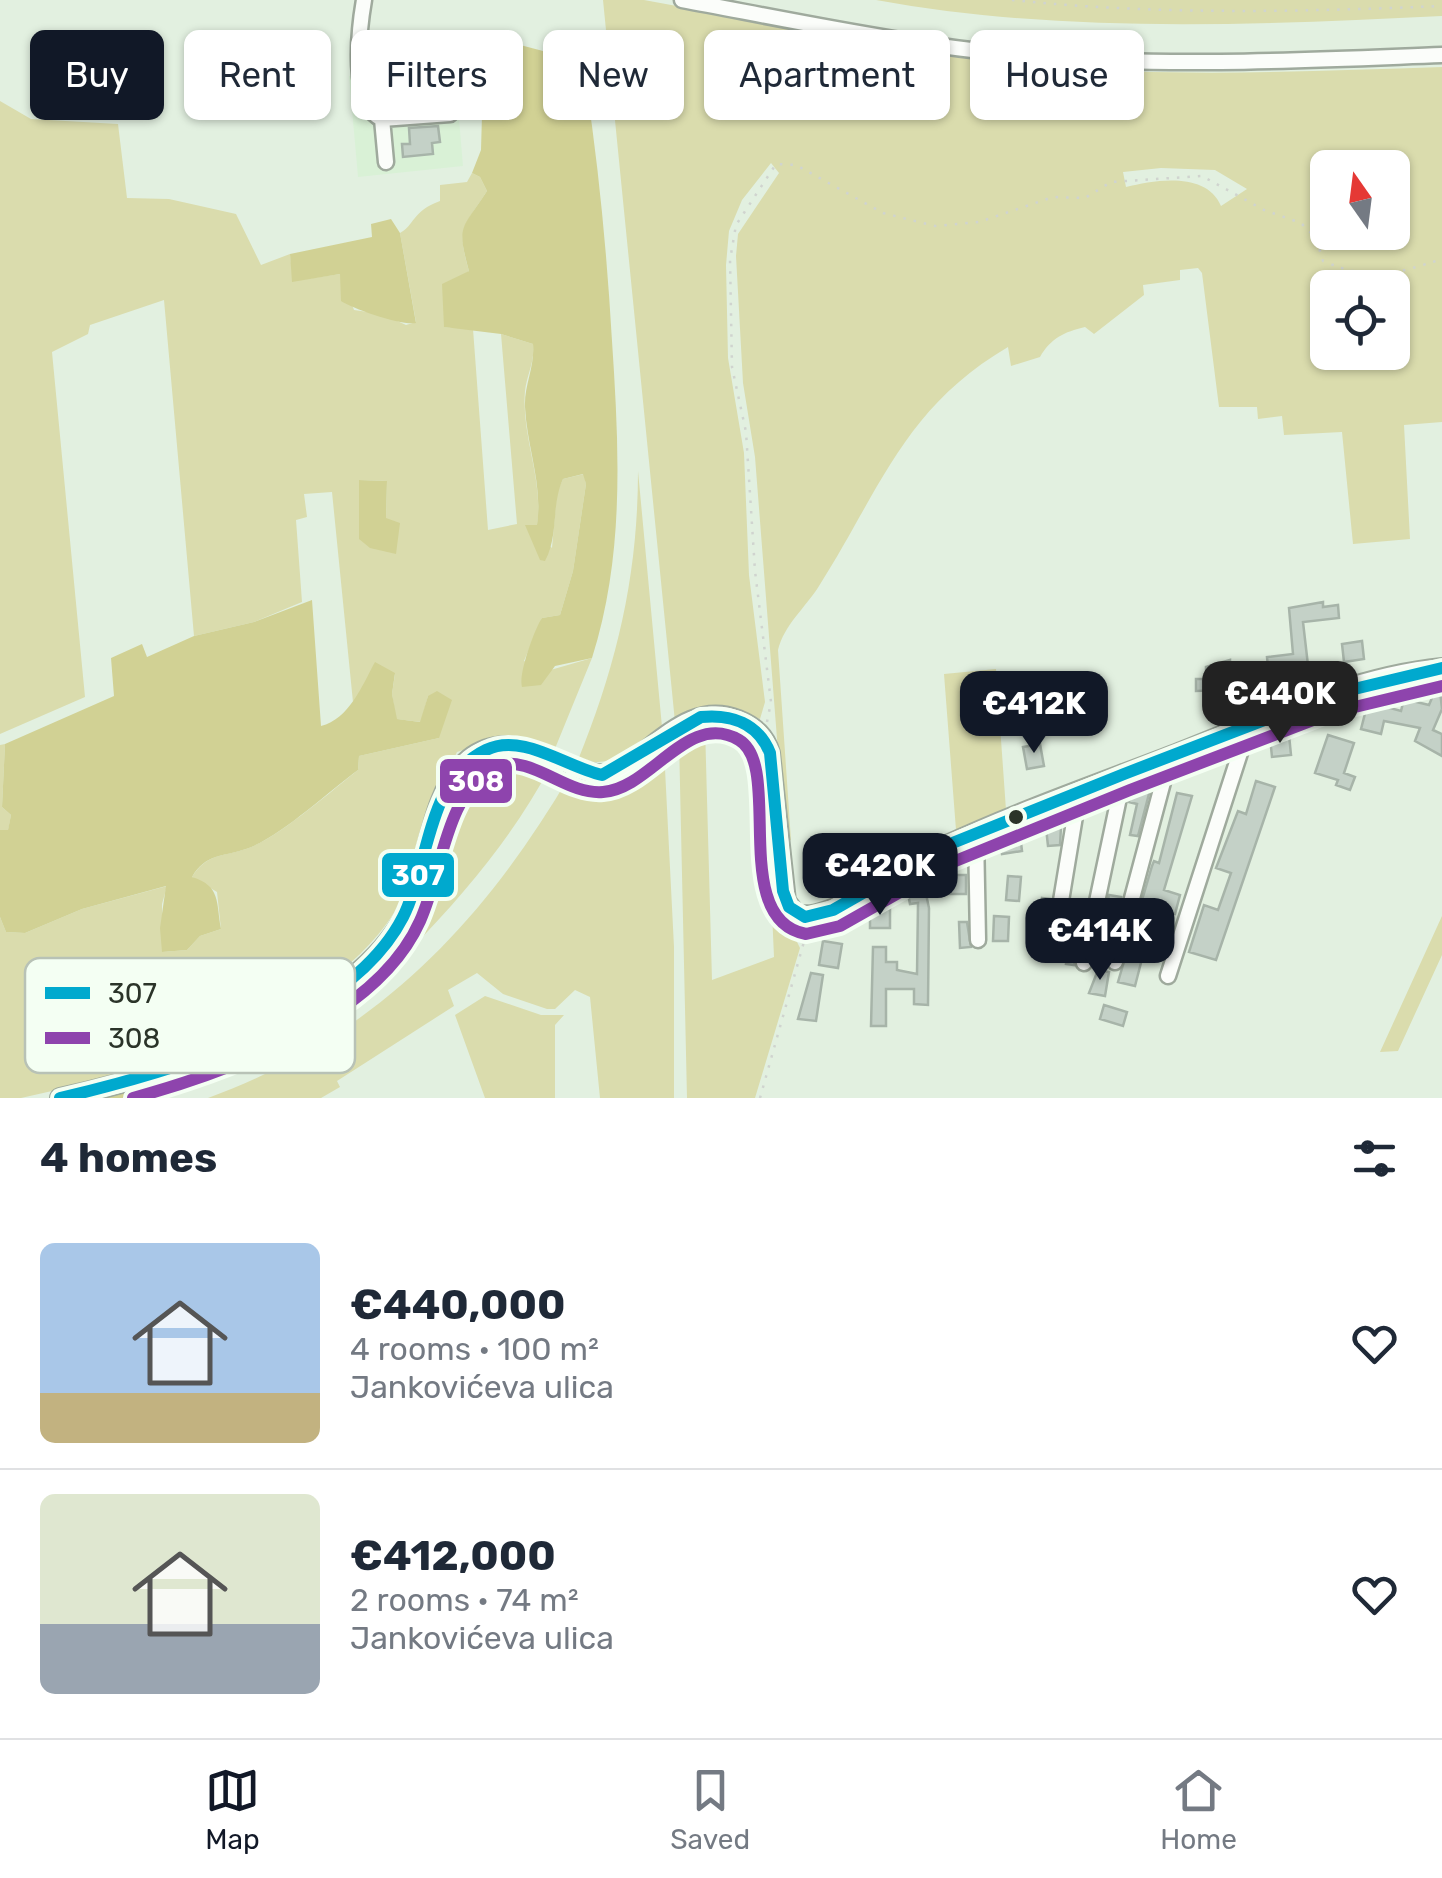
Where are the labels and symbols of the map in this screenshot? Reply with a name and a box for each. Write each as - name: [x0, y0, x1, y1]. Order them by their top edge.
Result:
- north arrow: [1310, 150, 1410, 250]
- pin: €440K: [1210, 661, 1350, 746]
- pin: €412K: [964, 671, 1104, 756]
- line badge: 308: [438, 757, 514, 805]
- text: 308: [448, 765, 504, 798]
- unlabelled marker: [1006, 807, 1026, 827]
- pin: €420K: [810, 833, 950, 918]
- line badge: 307: [380, 851, 456, 899]
- text: 307: [391, 859, 445, 892]
- pin: €414K: [1030, 898, 1170, 983]
- legend: [25, 958, 355, 1073]
- text: 307: [108, 977, 157, 1010]
- text: 308: [108, 1022, 160, 1055]

